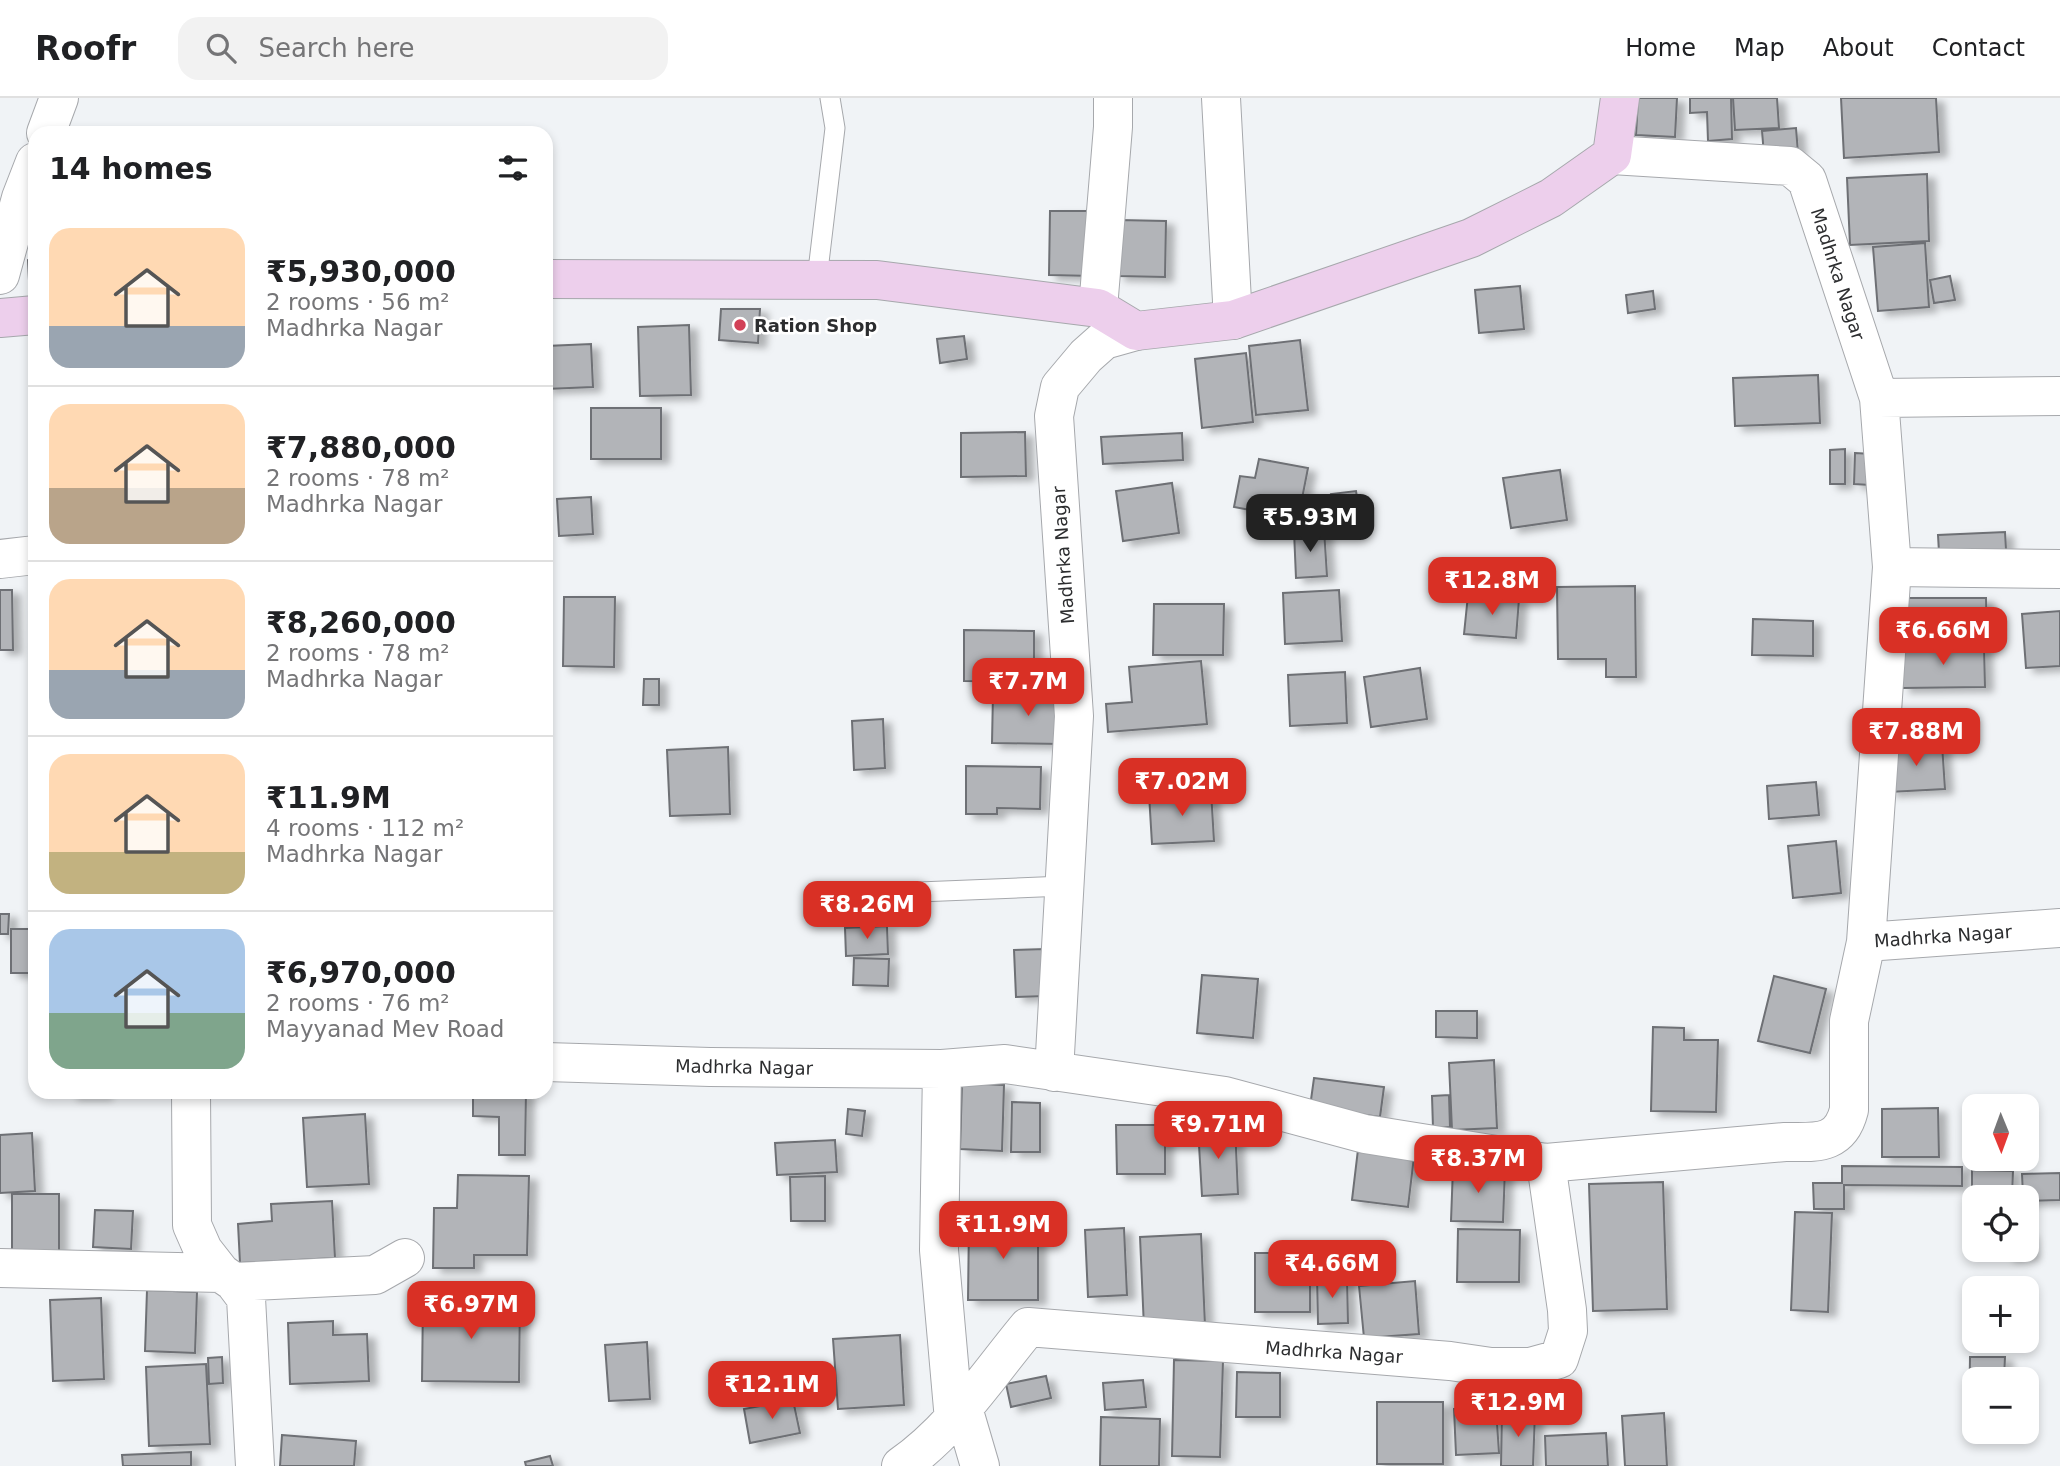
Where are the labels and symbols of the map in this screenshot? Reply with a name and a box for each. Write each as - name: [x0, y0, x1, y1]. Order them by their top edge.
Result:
- street label: Madhrka Nagar: [1807, 205, 1869, 343]
- place label: Ration Shop: [754, 315, 877, 336]
- marker: Ration Shop: [732, 317, 748, 333]
- street label: Madhrka Nagar: [1048, 485, 1078, 625]
- pin: ₹5.93M: [1253, 494, 1367, 554]
- pin: ₹12.8M: [1435, 558, 1549, 617]
- pin: ₹6.66M: [1886, 608, 2000, 667]
- pin: ₹7.7M: [979, 658, 1077, 718]
- pin: ₹7.88M: [1859, 708, 1973, 768]
- pin: ₹7.02M: [1125, 758, 1239, 818]
- pin: ₹8.26M: [810, 882, 924, 941]
- street label: Madhrka Nagar: [1873, 921, 2013, 951]
- street label: Madhrka Nagar: [675, 1055, 814, 1079]
- north arrow: [1962, 1094, 2039, 1171]
- pin: ₹9.71M: [1161, 1102, 1275, 1161]
- pin: ₹8.37M: [1421, 1136, 1535, 1195]
- pin: ₹11.9M: [946, 1202, 1060, 1261]
- pin: ₹4.66M: [1275, 1240, 1389, 1300]
- pin: ₹6.97M: [414, 1282, 528, 1341]
- street label: Madhrka Nagar: [1264, 1337, 1404, 1367]
- pin: ₹12.1M: [715, 1362, 829, 1421]
- pin: ₹12.9M: [1461, 1380, 1575, 1439]

